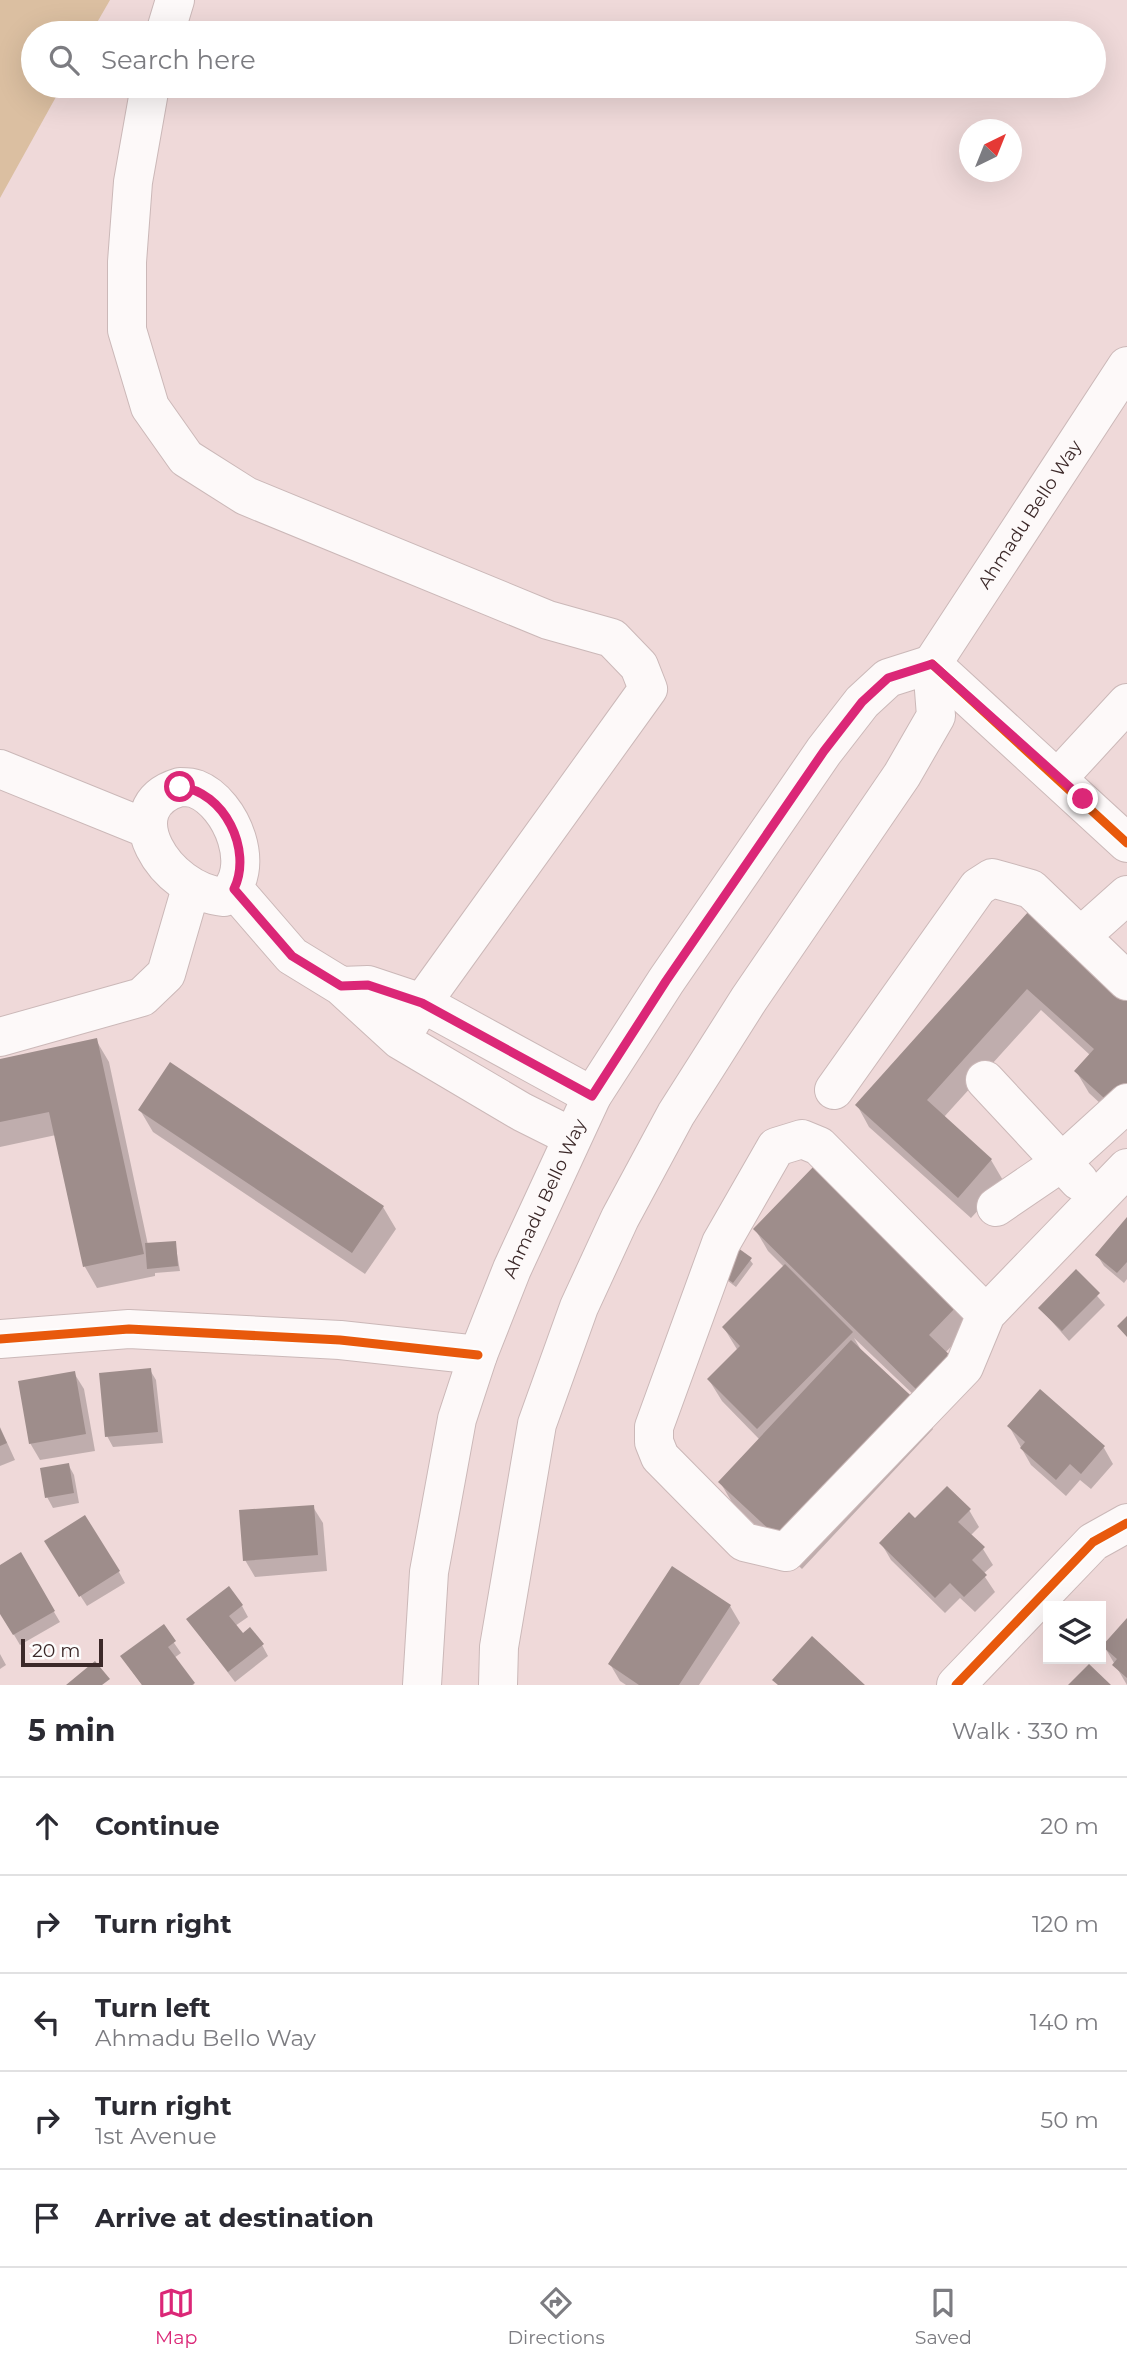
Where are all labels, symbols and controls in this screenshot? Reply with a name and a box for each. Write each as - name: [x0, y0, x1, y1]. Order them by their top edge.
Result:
- search box: [21, 21, 1106, 98]
- icon: search: [45, 41, 83, 79]
- text: Search here: [101, 44, 256, 76]
- north arrow: [959, 119, 1022, 182]
- street label: Ahmadu Bello Way: [973, 436, 1087, 593]
- route start: [164, 771, 195, 802]
- route end: [1067, 783, 1098, 814]
- street label: Ahmadu Bello Way: [498, 1115, 591, 1282]
- map controls: [1043, 1601, 1106, 1664]
- button: layers: [1043, 1601, 1106, 1664]
- scale bar: [21, 1636, 103, 1668]
- text: 20 m: [32, 1639, 80, 1662]
- text: 5 min: [28, 1712, 116, 1749]
- text: Walk · 330 m: [952, 1717, 1099, 1745]
- icon: ahead: [28, 1807, 66, 1845]
- text: Continue: [95, 1810, 220, 1842]
- text: 20 m: [1040, 1812, 1099, 1840]
- icon: right: [28, 1905, 66, 1943]
- text: Turn right: [95, 1908, 231, 1940]
- text: 120 m: [1032, 1910, 1099, 1938]
- text: Turn left: [95, 1992, 211, 2024]
- icon: left: [28, 2003, 66, 2041]
- text: 140 m: [1030, 2008, 1099, 2036]
- text: Ahmadu Bello Way: [95, 2024, 316, 2052]
- text: Turn right: [95, 2090, 231, 2122]
- icon: right: [28, 2101, 66, 2139]
- text: 50 m: [1040, 2106, 1099, 2134]
- text: 1st Avenue: [95, 2122, 217, 2150]
- icon: arrive: [28, 2199, 66, 2237]
- text: Arrive at destination: [95, 2202, 374, 2234]
- tab: Map: [155, 2284, 197, 2349]
- tab: Directions: [507, 2284, 605, 2349]
- tab: Saved: [915, 2284, 972, 2349]

